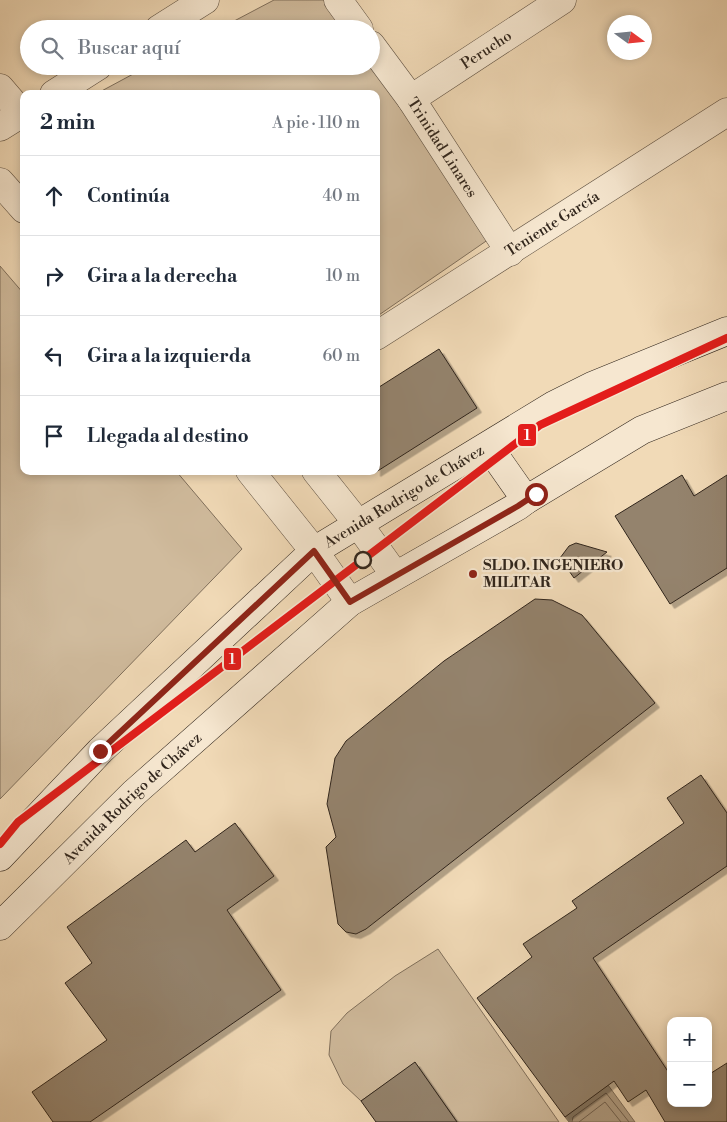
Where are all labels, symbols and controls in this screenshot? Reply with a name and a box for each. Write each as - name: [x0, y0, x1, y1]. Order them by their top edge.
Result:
- north arrow: [607, 15, 652, 60]
- search box: [20, 20, 380, 75]
- street label: Perucho: [457, 26, 516, 74]
- icon: search: [38, 34, 66, 62]
- text: Buscar aquí: [78, 36, 180, 60]
- street label: Trinidad Linares: [403, 94, 481, 201]
- text: 2 min: [40, 110, 95, 136]
- text: A pie · 110 m: [272, 113, 360, 133]
- icon: ahead: [40, 182, 68, 210]
- text: Continúa: [87, 184, 170, 208]
- text: 40 m: [323, 186, 360, 206]
- street label: Teniente García: [502, 187, 604, 261]
- icon: right: [40, 262, 68, 290]
- text: Gira a la derecha: [87, 264, 237, 288]
- text: 10 m: [326, 266, 360, 286]
- icon: left: [40, 342, 68, 370]
- text: Gira a la izquierda: [87, 344, 251, 368]
- text: 60 m: [322, 346, 360, 366]
- icon: arrive: [40, 422, 68, 450]
- line badge: 1: [517, 423, 537, 447]
- text: Llegada al destino: [87, 424, 249, 448]
- text: 1: [524, 427, 531, 445]
- street label: Avenida Rodrigo de Chávez: [320, 441, 488, 553]
- route start: [525, 483, 548, 506]
- unlabelled marker: [354, 551, 372, 569]
- place label: SLDO. INGENIERO MILITAR: [483, 556, 623, 592]
- marker: SLDO. INGENIERO MILITAR: [467, 568, 479, 580]
- line badge: 1: [223, 647, 242, 671]
- text: 1: [229, 651, 236, 669]
- street label: Avenida Rodrigo de Chávez: [58, 729, 206, 869]
- route end: [89, 740, 112, 763]
- map controls: [667, 1017, 712, 1107]
- button: +: [667, 1017, 712, 1062]
- button: −: [667, 1062, 712, 1107]

